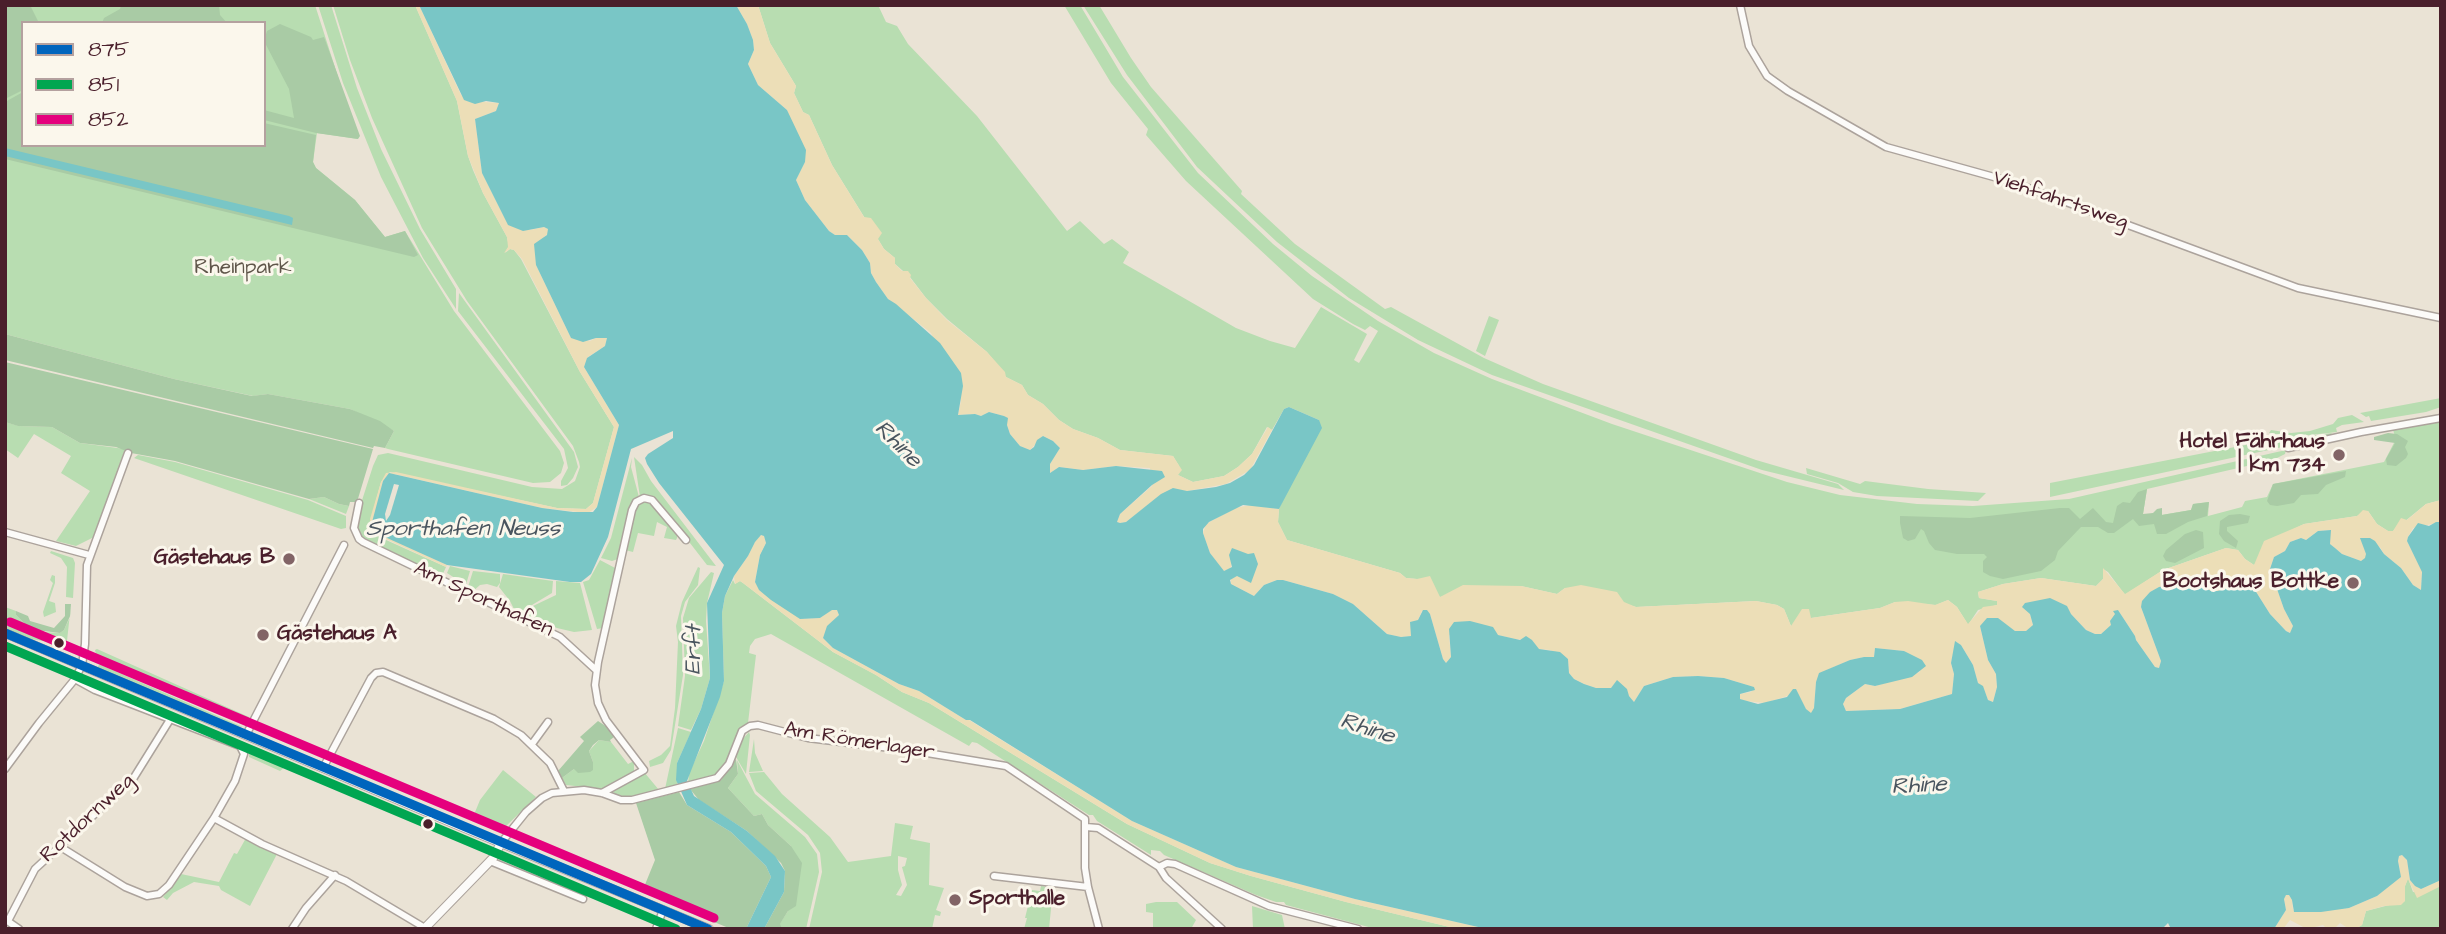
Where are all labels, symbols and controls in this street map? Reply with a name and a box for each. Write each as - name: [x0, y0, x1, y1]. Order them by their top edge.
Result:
- legend: [21, 21, 266, 147]
- text: 875: [88, 35, 129, 64]
- text: 851: [88, 70, 119, 99]
- text: 852: [88, 105, 129, 134]
- street label: Viehfahrtsweg: [1989, 166, 2131, 236]
- park label: Rheinpark: [194, 256, 292, 282]
- water label: Rhine: [868, 416, 926, 474]
- place label: Hotel Fährhaus | km 734: [2179, 430, 2325, 480]
- marker: Hotel Fährhaus | km 734: [2331, 447, 2347, 463]
- water label: Sporthafen Neuss: [366, 516, 560, 544]
- place label: Gästehaus B: [154, 546, 275, 572]
- marker: Gästehaus B: [281, 551, 297, 567]
- street label: Am Sporthafen: [409, 557, 557, 643]
- place label: Bootshaus Bottke: [2163, 570, 2339, 596]
- marker: Bootshaus Bottke: [2345, 575, 2361, 591]
- place label: Gästehaus A: [277, 622, 397, 648]
- water label: Erft: [681, 625, 709, 675]
- marker: Gästehaus A: [255, 627, 271, 643]
- unlabelled marker: [52, 636, 66, 650]
- water label: Rhine: [1336, 708, 1398, 752]
- street label: Am Römerlager: [782, 718, 936, 766]
- street label: Rotdornweg: [36, 769, 140, 869]
- water label: Rhine: [1891, 772, 1947, 802]
- unlabelled marker: [421, 817, 435, 831]
- place label: Sporthalle: [969, 887, 1065, 913]
- marker: Sporthalle: [947, 892, 963, 908]

